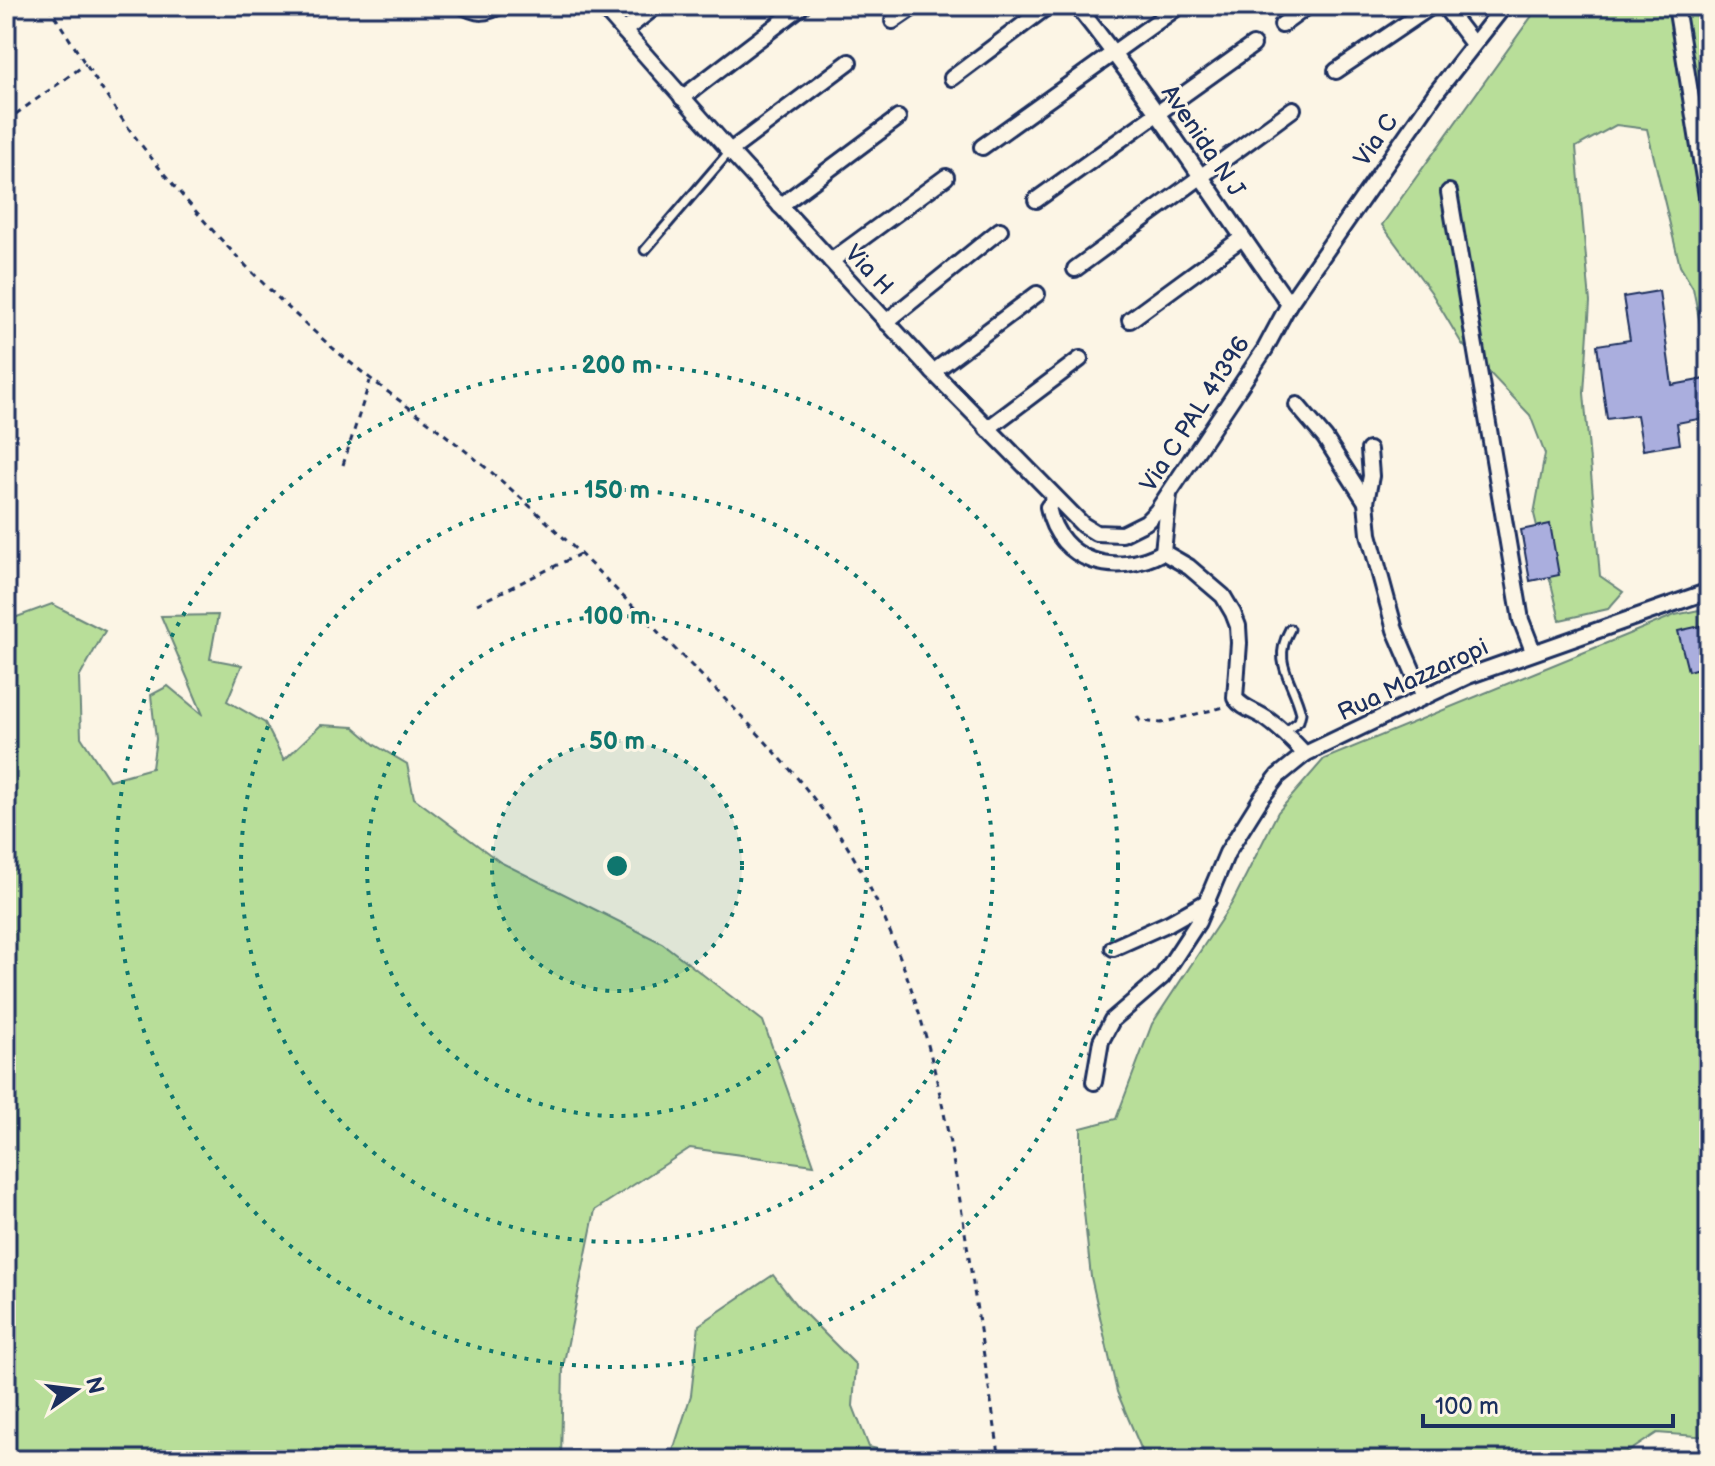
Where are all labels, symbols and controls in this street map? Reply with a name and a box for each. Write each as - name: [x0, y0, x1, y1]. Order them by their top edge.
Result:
- street label: Avenida N J: [1155, 80, 1251, 202]
- street label: Via C: [1348, 108, 1404, 172]
- street label: Via H: [839, 239, 899, 301]
- street label: Via C PAL 41396: [1134, 331, 1256, 497]
- text: 200 m: [582, 351, 652, 380]
- text: 150 m: [584, 476, 650, 505]
- text: 100 m: [584, 602, 650, 631]
- street label: Rua Mazzaropi: [1333, 633, 1493, 727]
- text: 50 m: [589, 727, 645, 756]
- centre of rings: [603, 852, 631, 880]
- north arrow: [36, 1350, 116, 1430]
- text: N: [79, 1374, 109, 1397]
- scale bar: [1423, 1378, 1673, 1428]
- text: 100 m: [1435, 1392, 1499, 1421]

